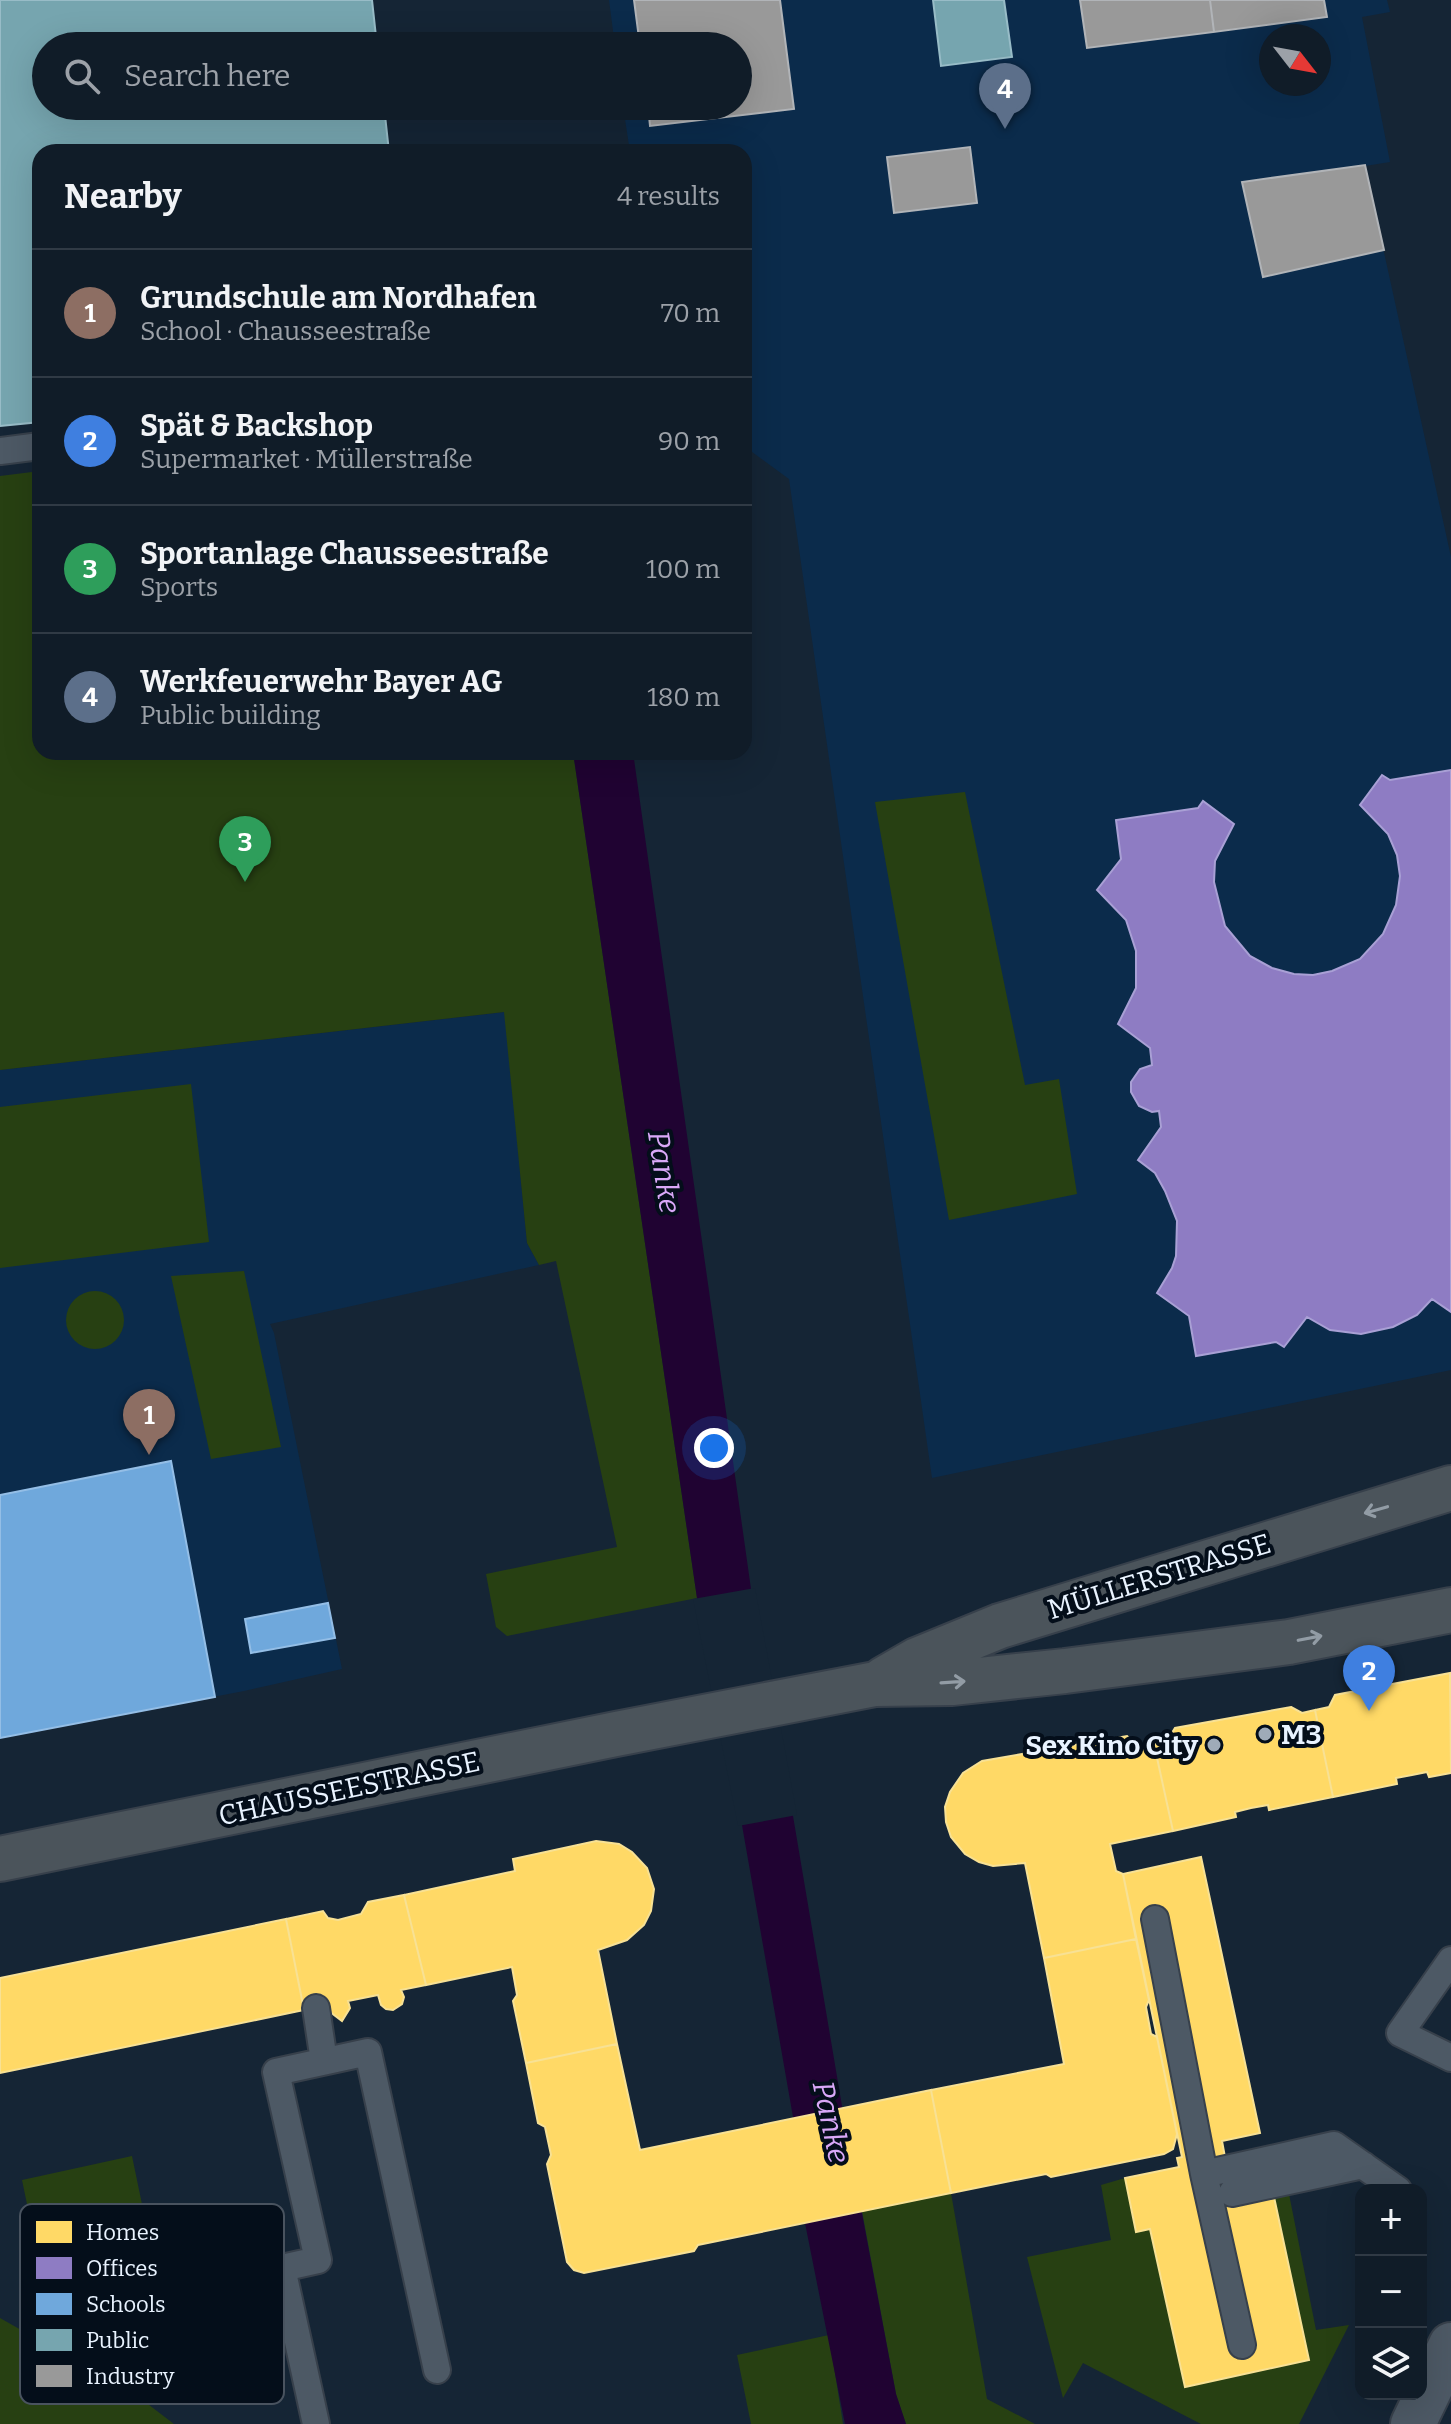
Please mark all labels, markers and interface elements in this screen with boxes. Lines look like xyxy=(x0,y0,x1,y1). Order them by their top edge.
north arrow xyxy=(1259,24,1331,96)
search box xyxy=(32,32,752,120)
icon: search xyxy=(60,54,104,98)
text: Search here xyxy=(124,58,291,94)
pin: 4 xyxy=(979,63,1031,129)
text: Nearby xyxy=(64,176,182,217)
text: 4 results xyxy=(617,181,720,212)
text: Grundschule am Nordhafen xyxy=(140,280,537,316)
text: 1 xyxy=(84,298,96,329)
text: 70 m xyxy=(661,298,720,329)
text: School · Chausseestraße xyxy=(140,316,431,347)
text: Spät & Backshop xyxy=(140,408,373,444)
text: 2 xyxy=(83,426,97,457)
text: 90 m xyxy=(658,426,720,457)
text: Supermarket · Müllerstraße xyxy=(140,444,473,475)
text: Sportanlage Chausseestraße xyxy=(140,536,549,572)
text: 3 xyxy=(83,554,97,585)
text: 100 m xyxy=(646,554,720,585)
text: Sports xyxy=(140,572,218,603)
text: Werkfeuerwehr Bayer AG xyxy=(140,664,502,700)
text: 4 xyxy=(82,682,98,713)
text: 180 m xyxy=(647,682,720,713)
text: Public building xyxy=(140,700,321,731)
pin: 3 xyxy=(219,816,271,882)
water label: Panke xyxy=(640,1128,688,1216)
pin: 1 xyxy=(123,1389,175,1455)
your location xyxy=(694,1428,734,1468)
one-way arrow xyxy=(1364,1503,1390,1518)
street label: MÜLLERSTRASSE xyxy=(1044,1527,1275,1626)
one-way arrow xyxy=(1296,1629,1322,1644)
pin: 2 xyxy=(1343,1645,1395,1711)
one-way arrow xyxy=(939,1674,966,1689)
place label: M3 xyxy=(1281,1718,1322,1751)
marker: M3 xyxy=(1256,1725,1274,1743)
place label: Sex Kino City xyxy=(1025,1729,1198,1762)
marker: Sex Kino City xyxy=(1205,1736,1223,1754)
street label: CHAUSSEESTRASSE xyxy=(216,1745,483,1832)
water label: Panke xyxy=(805,2078,857,2166)
map controls xyxy=(1355,2184,1427,2400)
button: + xyxy=(1355,2184,1427,2256)
legend xyxy=(20,2204,284,2404)
text: Homes xyxy=(86,2219,159,2246)
text: Offices xyxy=(86,2255,158,2282)
button: − xyxy=(1355,2256,1427,2328)
text: Schools xyxy=(86,2291,166,2318)
text: Public xyxy=(86,2327,149,2354)
button: layers xyxy=(1355,2328,1427,2400)
text: Industry xyxy=(86,2363,175,2390)

